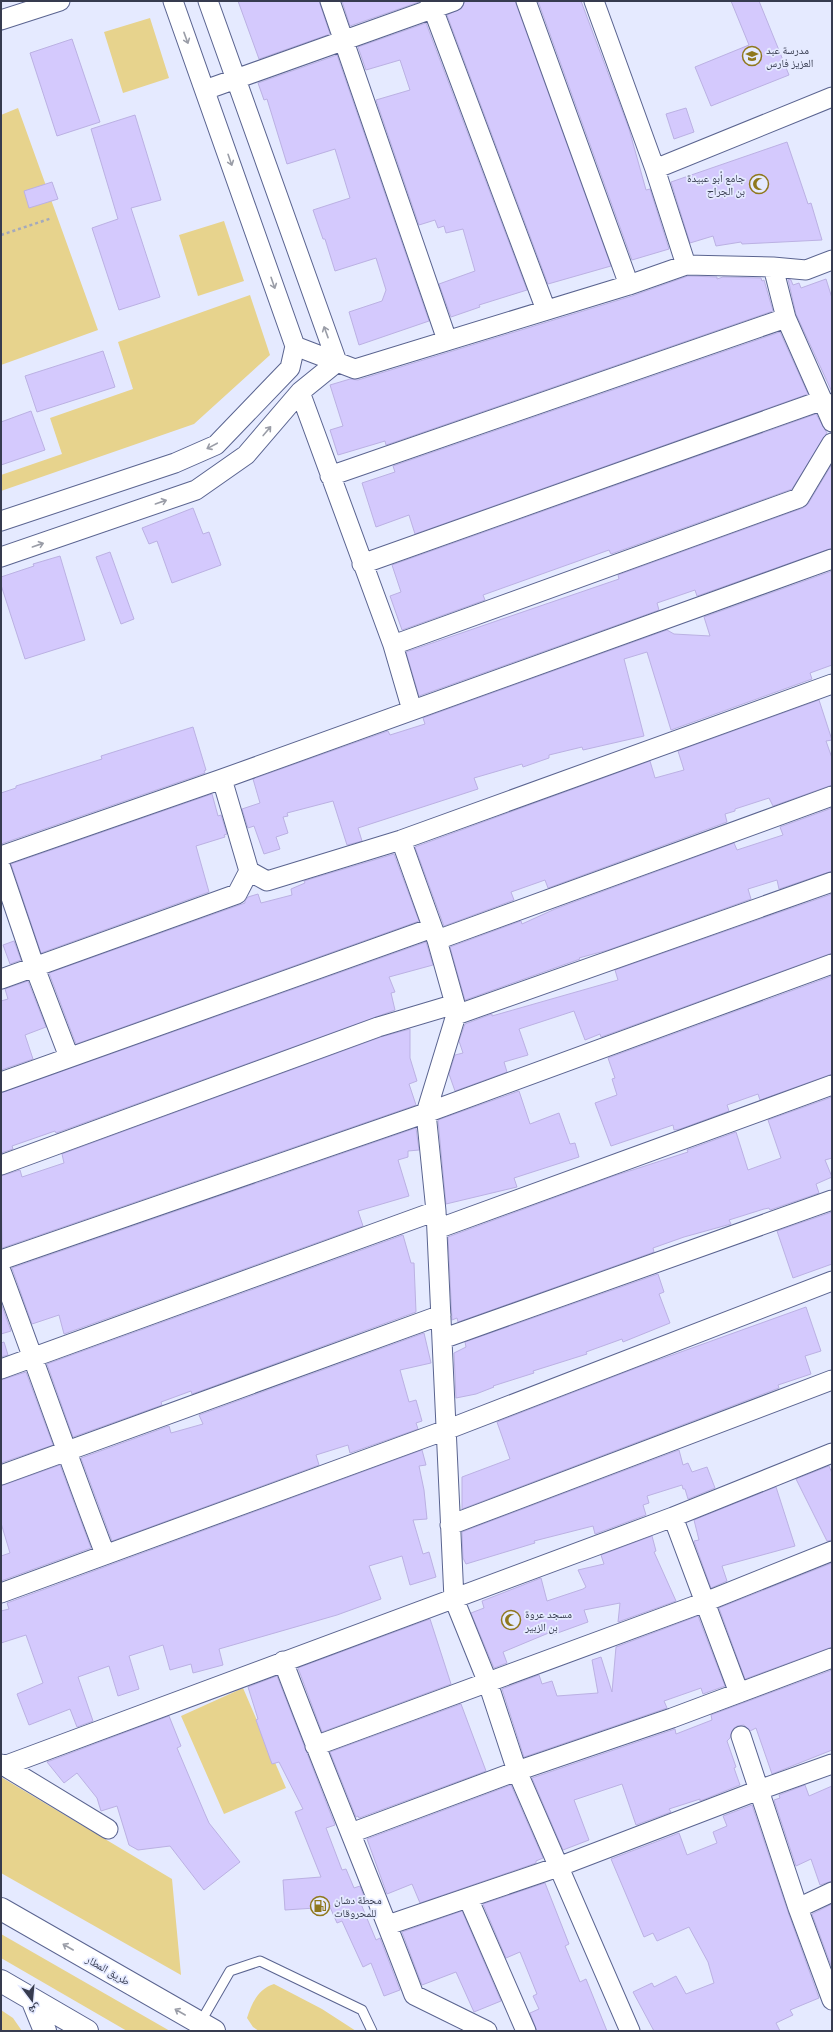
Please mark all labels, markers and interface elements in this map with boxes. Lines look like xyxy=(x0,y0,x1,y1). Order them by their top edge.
one-way arrow xyxy=(183,31,191,43)
place label: مدرسة عبد العزيز فارس xyxy=(766,42,813,71)
school or university icon: مدرسة عبد العزيز فارس xyxy=(741,45,763,67)
one-way arrow xyxy=(226,154,234,166)
place label: جامع أبو عبيدة بن الجراح xyxy=(687,170,745,199)
mosque icon: جامع أبو عبيدة بن الجراح xyxy=(748,173,770,195)
one-way arrow xyxy=(269,277,277,289)
one-way arrow xyxy=(322,326,329,339)
one-way arrow xyxy=(262,426,271,436)
one-way arrow xyxy=(206,443,218,450)
one-way arrow xyxy=(155,498,167,506)
one-way arrow xyxy=(32,540,44,548)
place label: مسجد عروة بن الزبير xyxy=(524,1606,572,1635)
mosque icon: مسجد عروة بن الزبير xyxy=(500,1609,522,1631)
place label: محطة دشان للمحروقات xyxy=(334,1892,382,1921)
fuel station icon: محطة دشان للمحروقات xyxy=(309,1895,331,1917)
one-way arrow xyxy=(62,1943,74,1951)
street label: طريق المطار xyxy=(82,1950,133,1989)
north arrow xyxy=(12,1980,52,2020)
text: ش xyxy=(27,2000,43,2019)
one-way arrow xyxy=(174,2007,186,2015)

